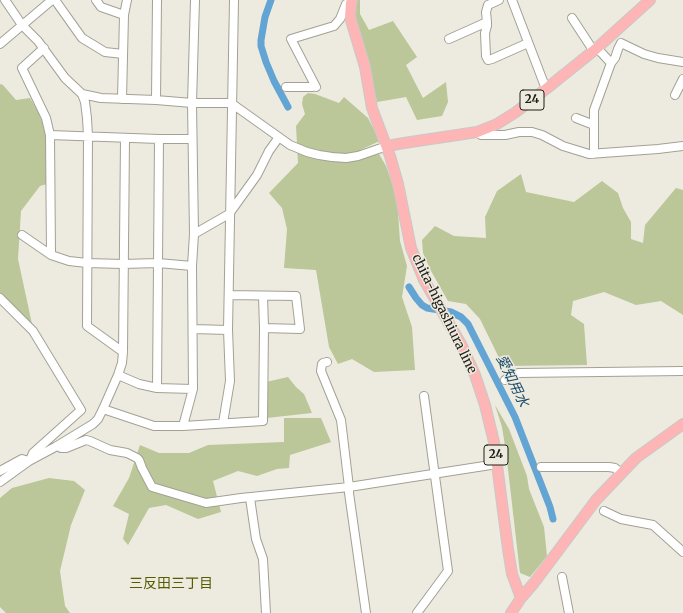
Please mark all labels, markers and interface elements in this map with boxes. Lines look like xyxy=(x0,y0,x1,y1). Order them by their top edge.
road number: 24 xyxy=(520,90,544,110)
street label: chita-higashiura line xyxy=(408,252,480,376)
water label: 愛知用水 xyxy=(492,352,532,410)
road number: 24 xyxy=(484,445,508,465)
district label: 三反田三丁目 xyxy=(129,576,213,592)

